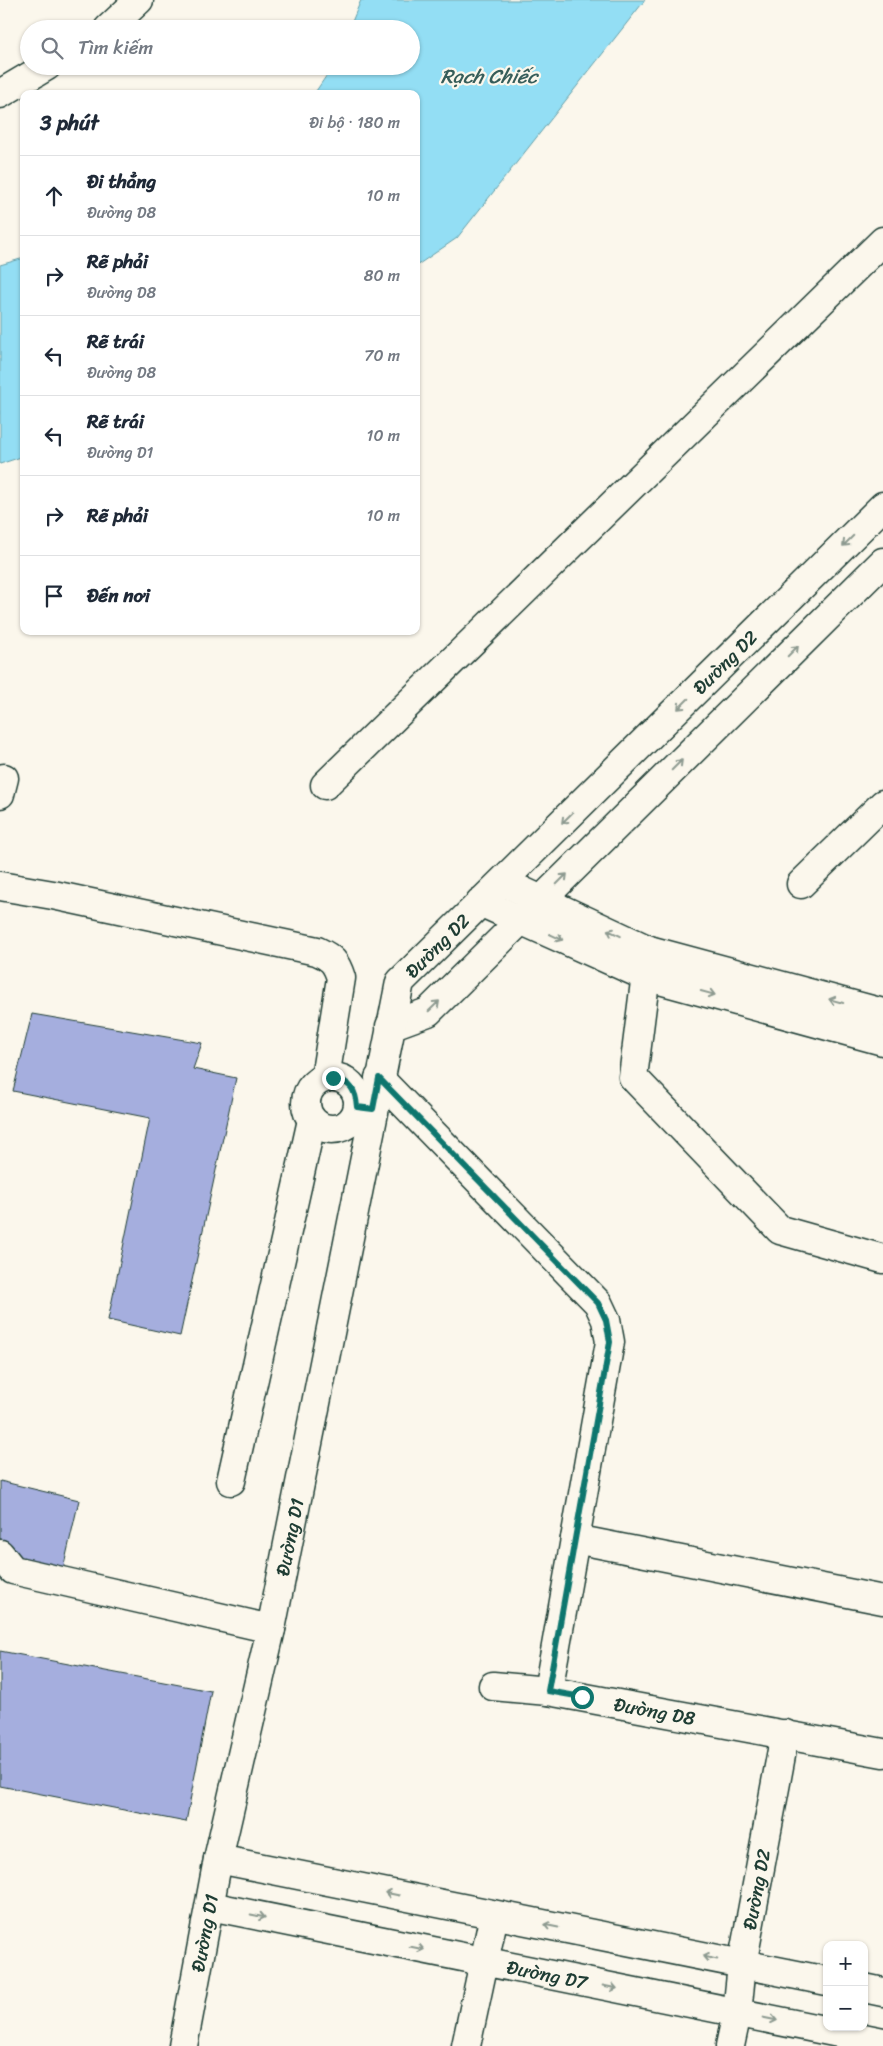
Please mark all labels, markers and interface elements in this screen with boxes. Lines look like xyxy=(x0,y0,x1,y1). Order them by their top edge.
search box xyxy=(20,20,420,75)
text: Tìm kiếm xyxy=(78,31,153,64)
icon: search xyxy=(38,34,66,62)
water label: Rạch Chiếc xyxy=(441,59,539,94)
text: 3 phút xyxy=(40,104,99,142)
text: Đi bộ · 180 m xyxy=(309,108,400,137)
text: Đi thẳng xyxy=(87,165,156,198)
text: 10 m xyxy=(367,181,400,210)
icon: ahead xyxy=(40,182,68,210)
text: Đường D8 xyxy=(87,198,156,227)
text: Rẽ phải xyxy=(87,245,148,278)
text: 80 m xyxy=(364,261,400,290)
icon: right xyxy=(40,262,68,290)
text: Đường D8 xyxy=(87,278,156,307)
text: Rẽ trái xyxy=(87,325,144,358)
text: 70 m xyxy=(364,341,400,370)
icon: left xyxy=(40,342,68,370)
text: Đường D8 xyxy=(87,358,156,387)
text: Rẽ trái xyxy=(87,405,144,438)
text: 10 m xyxy=(367,421,400,450)
icon: left xyxy=(40,422,68,450)
text: Đường D1 xyxy=(87,438,153,467)
text: Rẽ phải xyxy=(87,499,148,532)
text: 10 m xyxy=(367,501,400,530)
icon: right xyxy=(40,502,68,530)
one-way arrow xyxy=(842,535,855,547)
text: Đến nơi xyxy=(87,579,150,612)
icon: arrive xyxy=(40,582,68,610)
street label: Đường D2 xyxy=(684,622,766,703)
one-way arrow xyxy=(787,645,799,657)
one-way arrow xyxy=(677,698,689,710)
one-way arrow xyxy=(671,759,684,771)
one-way arrow xyxy=(561,812,573,824)
one-way arrow xyxy=(556,873,568,885)
street label: Đường D2 xyxy=(397,905,478,986)
one-way arrow xyxy=(607,928,622,938)
one-way arrow xyxy=(548,932,563,942)
one-way arrow xyxy=(700,989,716,999)
one-way arrow xyxy=(828,995,844,1005)
one-way arrow xyxy=(427,1000,440,1012)
route end xyxy=(322,1067,345,1090)
street label: Đường D1 xyxy=(266,1495,314,1579)
route start xyxy=(571,1686,594,1709)
street label: Đường D8 xyxy=(611,1688,698,1735)
street label: Đường D2 xyxy=(733,1846,780,1933)
one-way arrow xyxy=(384,1889,400,1899)
street label: Đường D1 xyxy=(181,1891,228,1975)
one-way arrow xyxy=(249,1911,265,1921)
one-way arrow xyxy=(543,1921,559,1931)
map controls xyxy=(823,1941,868,2031)
button: + xyxy=(823,1941,868,1986)
one-way arrow xyxy=(408,1944,424,1953)
street label: Đường D7 xyxy=(504,1950,591,1999)
one-way arrow xyxy=(703,1953,719,1963)
one-way arrow xyxy=(602,1983,618,1993)
button: − xyxy=(823,1986,868,2031)
one-way arrow xyxy=(761,2015,777,2025)

